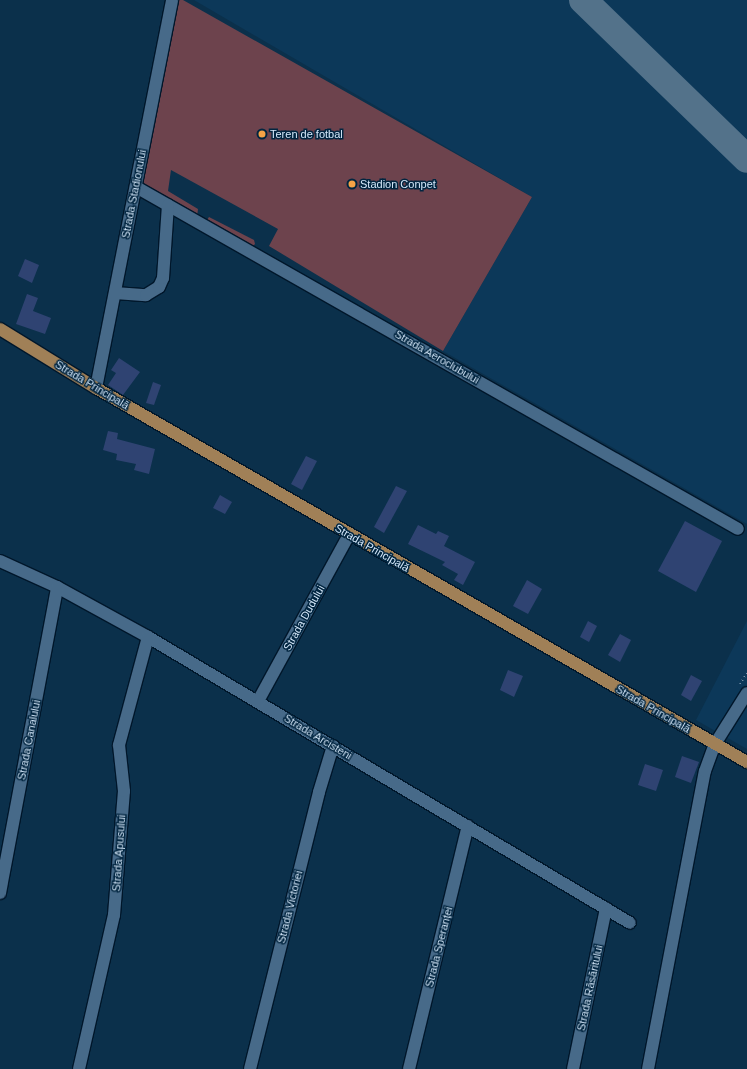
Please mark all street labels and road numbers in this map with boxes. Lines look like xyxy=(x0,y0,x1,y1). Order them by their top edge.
street label: Strada Stadionului xyxy=(119,149,149,239)
street label: Strada Aeroclubului xyxy=(392,327,482,387)
street label: Strada Principală xyxy=(53,358,131,412)
street label: Strada Principală xyxy=(332,521,412,575)
street label: Strada Dudului xyxy=(281,583,327,653)
street label: Strada Principală xyxy=(613,682,693,736)
street label: Strada Canalului xyxy=(15,699,43,781)
street label: Strada Arcisteni xyxy=(281,711,355,763)
street label: Strada Apusului xyxy=(110,814,128,892)
street label: Strada Victoriei xyxy=(275,869,305,945)
street label: Strada Speranței xyxy=(423,905,455,989)
street label: Strada Răsăritului xyxy=(574,944,606,1032)

